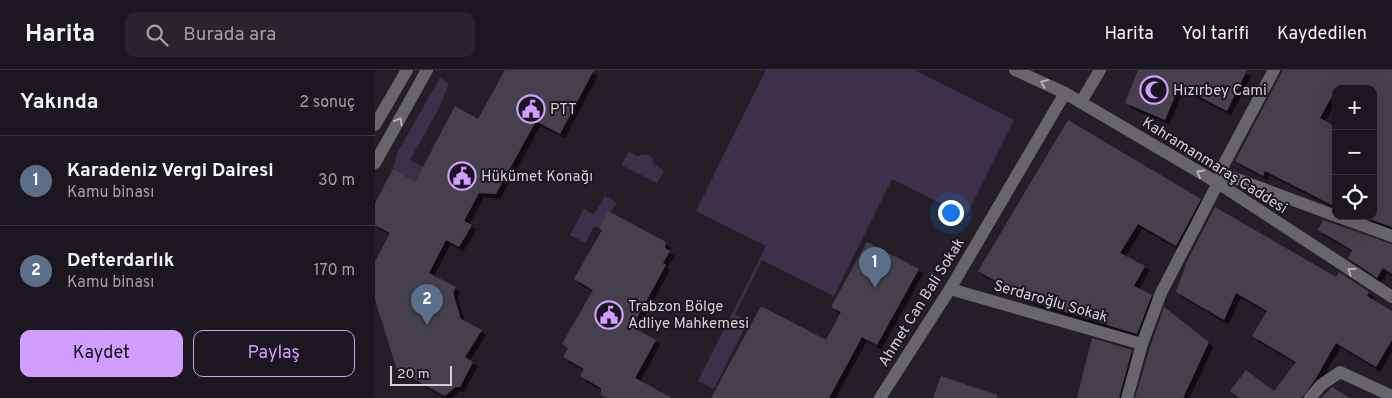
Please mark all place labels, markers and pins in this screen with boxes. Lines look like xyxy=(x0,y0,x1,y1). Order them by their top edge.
mosque icon: Hızırbey Cami xyxy=(1139,75,1169,105)
place label: Hızırbey Cami xyxy=(1173,82,1267,101)
public building icon: PTT xyxy=(516,94,546,124)
place label: PTT xyxy=(550,101,577,120)
public building icon: Hükümet Konağı xyxy=(447,161,477,191)
place label: Hükümet Konağı xyxy=(481,168,593,187)
pin: 1 xyxy=(859,247,891,288)
pin: 2 xyxy=(411,284,443,325)
place label: Trabzon Bölge Adliye Mahkemesi xyxy=(628,298,749,334)
public building icon: Trabzon Bölge Adliye Mahkemesi xyxy=(594,300,624,330)

